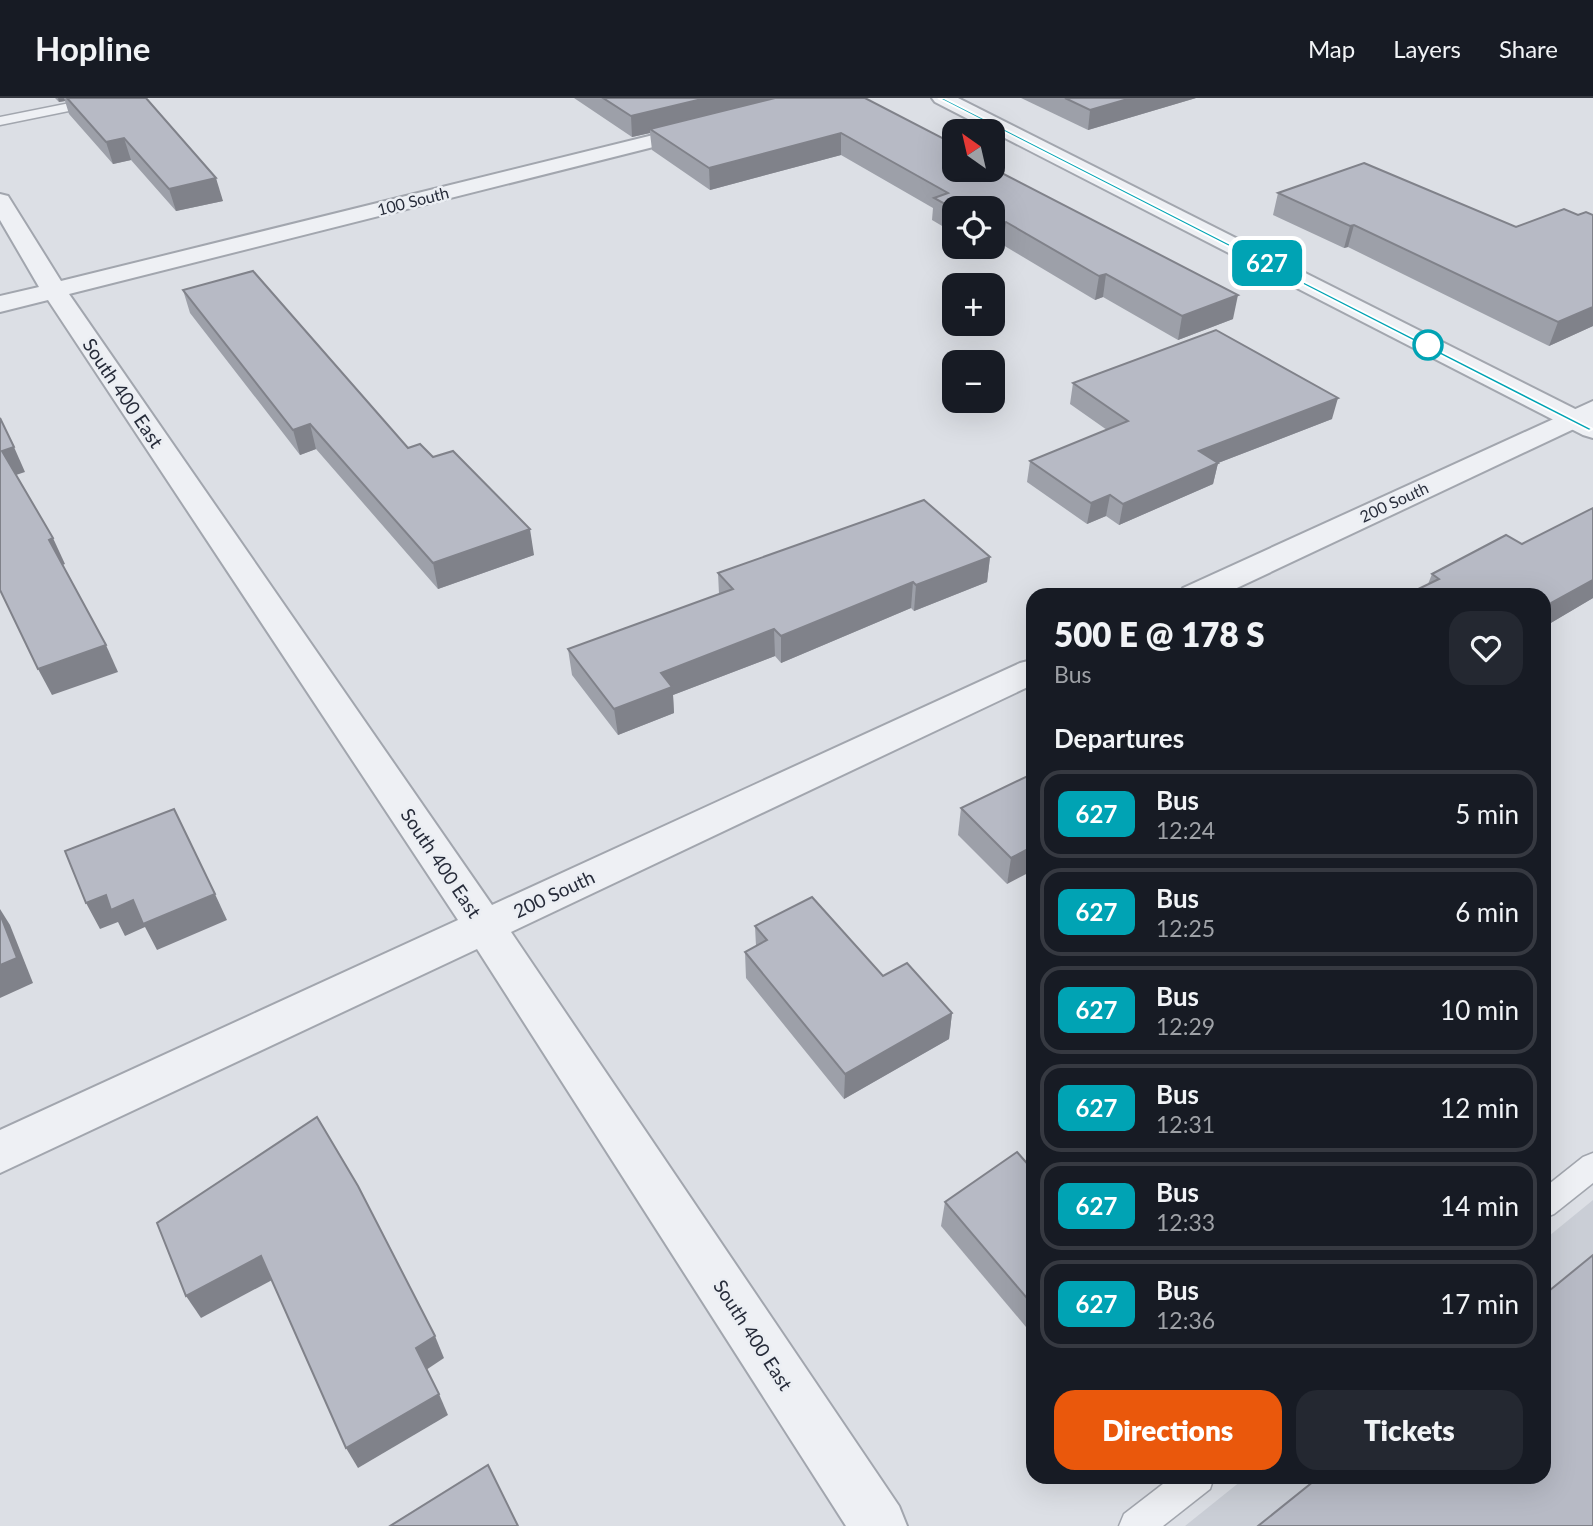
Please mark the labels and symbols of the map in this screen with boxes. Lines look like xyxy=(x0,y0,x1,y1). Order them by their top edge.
north arrow xyxy=(942,119,1004,182)
street label: 100 South xyxy=(375,182,451,219)
line badge: 627 xyxy=(1227,240,1307,286)
unlabelled marker xyxy=(1413,330,1443,360)
street label: South 400 East xyxy=(78,334,169,452)
street label: 200 South xyxy=(1357,477,1431,526)
street label: South 400 East xyxy=(396,804,487,922)
street label: 200 South xyxy=(510,865,598,922)
street label: South 400 East xyxy=(709,1275,798,1394)

